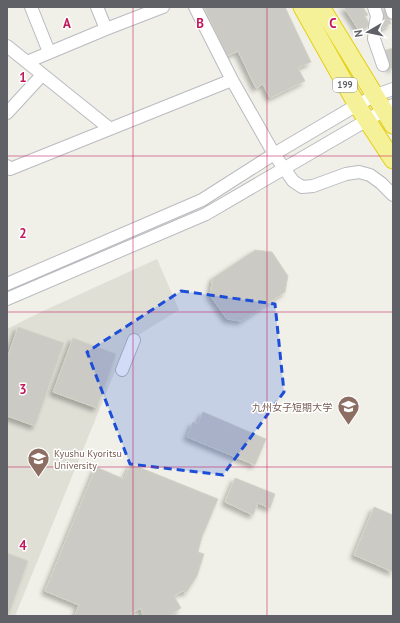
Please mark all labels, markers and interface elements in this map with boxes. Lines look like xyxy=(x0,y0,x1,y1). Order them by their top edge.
north arrow xyxy=(348,12,388,52)
text: A xyxy=(63,15,71,32)
text: B xyxy=(196,15,204,32)
text: C xyxy=(329,15,337,32)
text: N xyxy=(351,29,366,38)
text: 1 xyxy=(19,69,27,86)
road number: 199 xyxy=(333,78,357,92)
text: 2 xyxy=(19,225,27,242)
text: 3 xyxy=(19,381,27,398)
school or university icon: 九州女子短期大学 xyxy=(335,394,361,427)
place label: 九州女子短期大学 xyxy=(252,401,332,414)
school or university icon: Kyushu Kyoritsu University xyxy=(26,446,52,479)
place label: Kyushu Kyoritsu University xyxy=(54,447,122,472)
text: 4 xyxy=(19,537,27,554)

